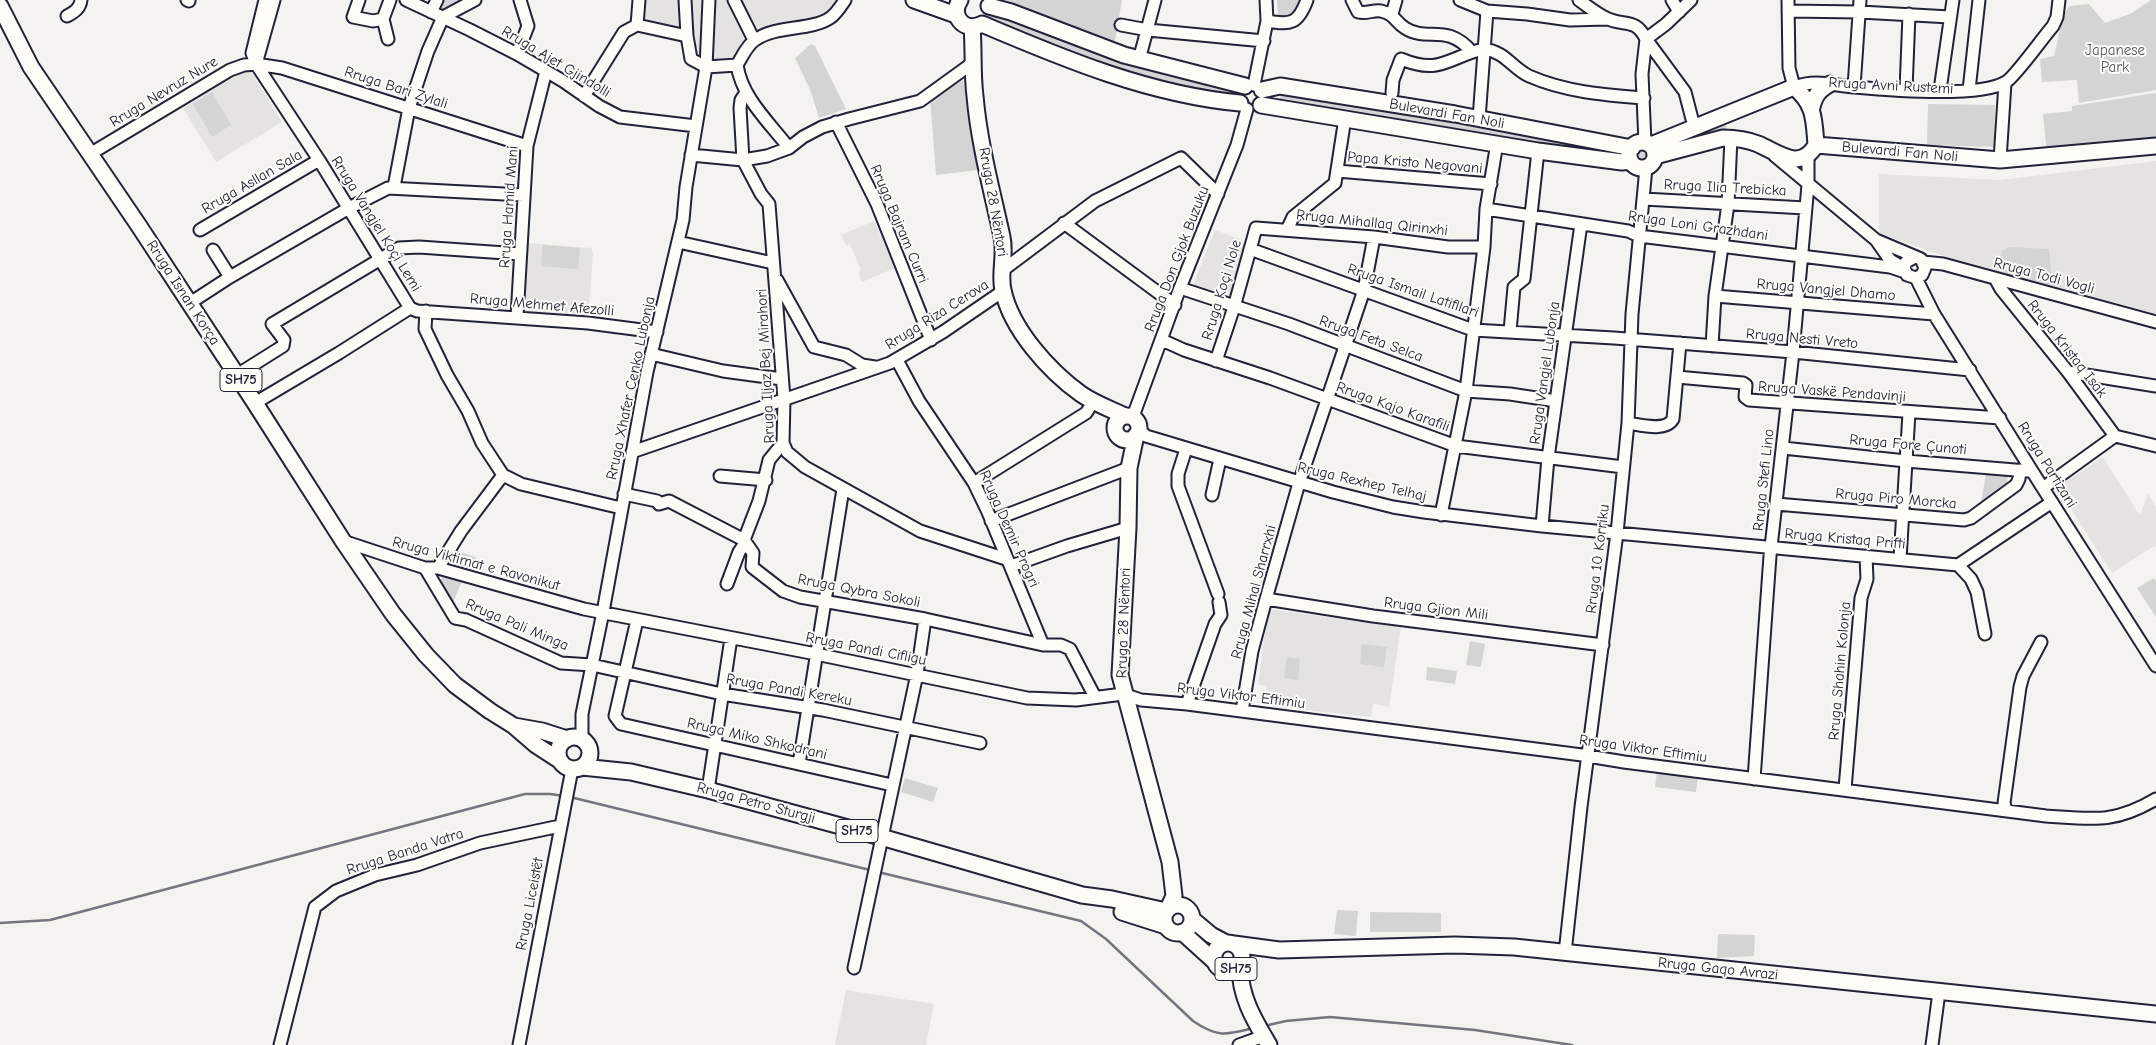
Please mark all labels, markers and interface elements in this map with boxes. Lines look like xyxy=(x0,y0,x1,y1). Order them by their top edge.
street label: Rruga Ajet Gjindolli xyxy=(498,22,614,102)
park label: Japanese Park xyxy=(2085,42,2145,77)
street label: Rruga Nevruz Nure xyxy=(107,53,221,131)
street label: Rruga Bari Zylali xyxy=(342,63,450,113)
street label: Rruga Avni Rustemi xyxy=(1828,74,1954,98)
street label: Bulevardi Fan Noli xyxy=(1388,95,1506,133)
street label: Bulevardi Fan Noli xyxy=(1841,138,1959,166)
street label: Rruga Hamid Mani xyxy=(496,145,522,269)
street label: Rruga Asllan Sala xyxy=(199,146,305,218)
street label: Rruga 28 Nëntori xyxy=(975,146,1011,258)
street label: Papa Kristo Negovani xyxy=(1347,148,1483,178)
street label: Rruga Vangjel Koçi Lemi xyxy=(327,153,425,295)
street label: Rruga Bajram Curri xyxy=(866,162,932,286)
street label: Rruga Ilia Trebicka xyxy=(1663,176,1787,200)
street label: Rruga Don Gjok Buzuku xyxy=(1141,184,1213,334)
street label: Rruga Mihallaq Qirinxhi xyxy=(1295,206,1449,240)
street label: Rruga Loni Grazhdani xyxy=(1627,207,1769,245)
street label: Rruga Isnan Korça xyxy=(142,237,224,349)
street label: Rruga Koçi Nole xyxy=(1198,238,1246,342)
street label: Rruga Todi Vogli xyxy=(1992,254,2096,298)
street label: Rruga Ismail Latifllari xyxy=(1345,260,1481,322)
street label: Rruga Vangjel Dhamo xyxy=(1756,275,1896,305)
street label: Rruga Riza Cerova xyxy=(882,276,992,354)
street label: Rruga Iljaz Bej Mirahori xyxy=(753,288,779,444)
street label: Rruga Mehmet Afezolli xyxy=(469,290,615,320)
street label: Rruga Xhafer Cenko Lubonja xyxy=(603,295,659,481)
street label: Rruga Kristaq Isak xyxy=(2023,297,2111,401)
street label: Rruga Vangjel Lubonja xyxy=(1526,300,1564,446)
street label: Rruga Feta Selca xyxy=(1317,312,1425,366)
street label: Rruga Nesti Vreto xyxy=(1745,325,1859,353)
road number: SH75 xyxy=(220,368,262,392)
street label: Rruga Kajo Karafili xyxy=(1334,378,1452,436)
street label: Rruga Vaskë Pendavinji xyxy=(1758,378,1906,406)
street label: Rruga Partizani xyxy=(2013,419,2081,511)
street label: Rruga Stefi Lino xyxy=(1750,428,1778,532)
street label: Rruga Fore Çunoti xyxy=(1849,431,1967,459)
street label: Rruga Rexhep Telhaj xyxy=(1296,458,1428,506)
street label: Rruga Demir Progri xyxy=(975,468,1043,590)
street label: Rruga Piro Morcka xyxy=(1835,485,1957,513)
street label: Rruga 10 Korriku xyxy=(1582,503,1614,615)
street label: Rruga Mihal Sharrxhi xyxy=(1227,523,1281,661)
street label: Rruga Kristaq Prifti xyxy=(1784,525,1906,553)
street label: Rruga Viktimat e Ravonikut xyxy=(390,533,562,595)
street label: Rruga 28 Nëntori xyxy=(1113,567,1135,679)
street label: Rruga Qybra Sokoli xyxy=(796,570,922,612)
street label: Rruga Gjion Mili xyxy=(1383,594,1489,624)
street label: Rruga Pali Minga xyxy=(463,595,571,655)
street label: Rruga Shahin Kolonja xyxy=(1825,601,1855,741)
street label: Rruga Pandi Cifligu xyxy=(804,628,928,670)
street label: Rruga Pandi Kereku xyxy=(725,670,853,710)
street label: Rruga Viktor Eftimiu xyxy=(1176,679,1306,713)
street label: Rruga Miko Shkodrani xyxy=(685,714,829,764)
street label: Rruga Viktor Eftimiu xyxy=(1578,731,1708,767)
street label: Rruga Petro Sturgji xyxy=(695,779,817,827)
road number: SH75 xyxy=(836,819,878,842)
street label: Rruga Banda Vatra xyxy=(344,825,466,879)
street label: Rruga Liceistët xyxy=(512,856,548,952)
street label: Rruga Gaqo Avrazi xyxy=(1657,954,1779,984)
road number: SH75 xyxy=(1215,958,1257,981)

